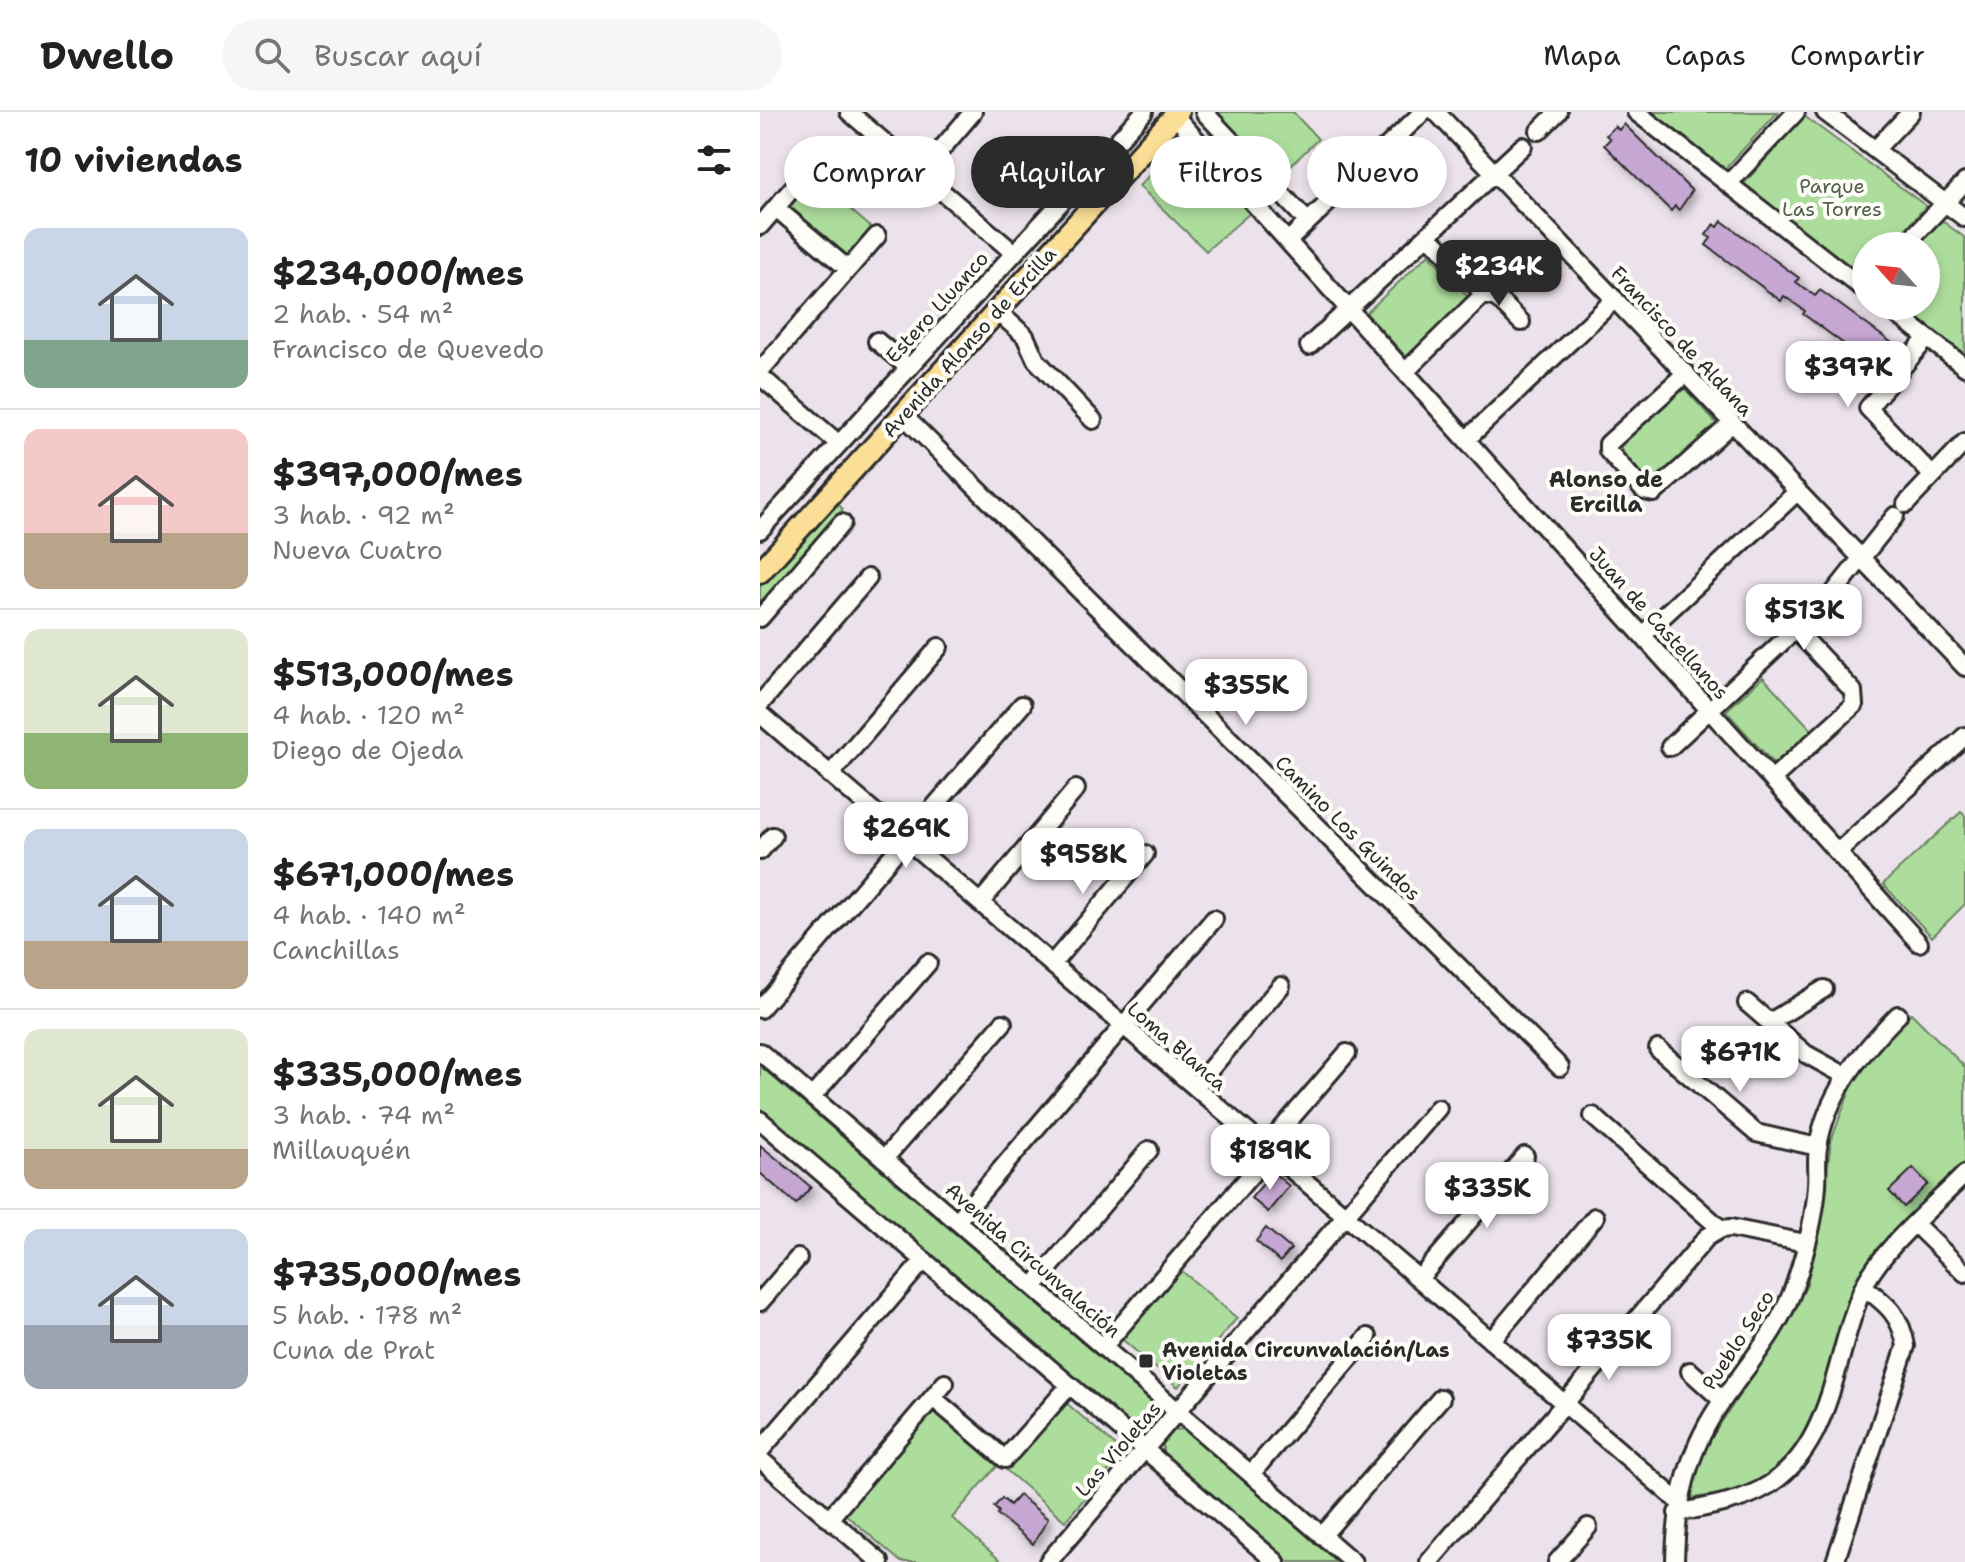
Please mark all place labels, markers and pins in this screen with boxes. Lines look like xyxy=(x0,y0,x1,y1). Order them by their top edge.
pin: $234K xyxy=(1443,240,1555,308)
pin: $397K xyxy=(1792,341,1904,409)
pin: $513K xyxy=(1748,584,1860,652)
pin: $355K xyxy=(1190,659,1302,727)
pin: $269K xyxy=(850,802,962,870)
pin: $958K xyxy=(1027,828,1139,896)
pin: $671K xyxy=(1684,1026,1796,1094)
pin: $189K xyxy=(1214,1124,1326,1192)
pin: $335K xyxy=(1431,1162,1543,1230)
pin: $735K xyxy=(1553,1314,1665,1382)
place label: Avenida Circunvalación/Las Violetas xyxy=(1162,1337,1450,1386)
marker: Avenida Circunvalación/Las Violetas xyxy=(1137,1352,1155,1370)

